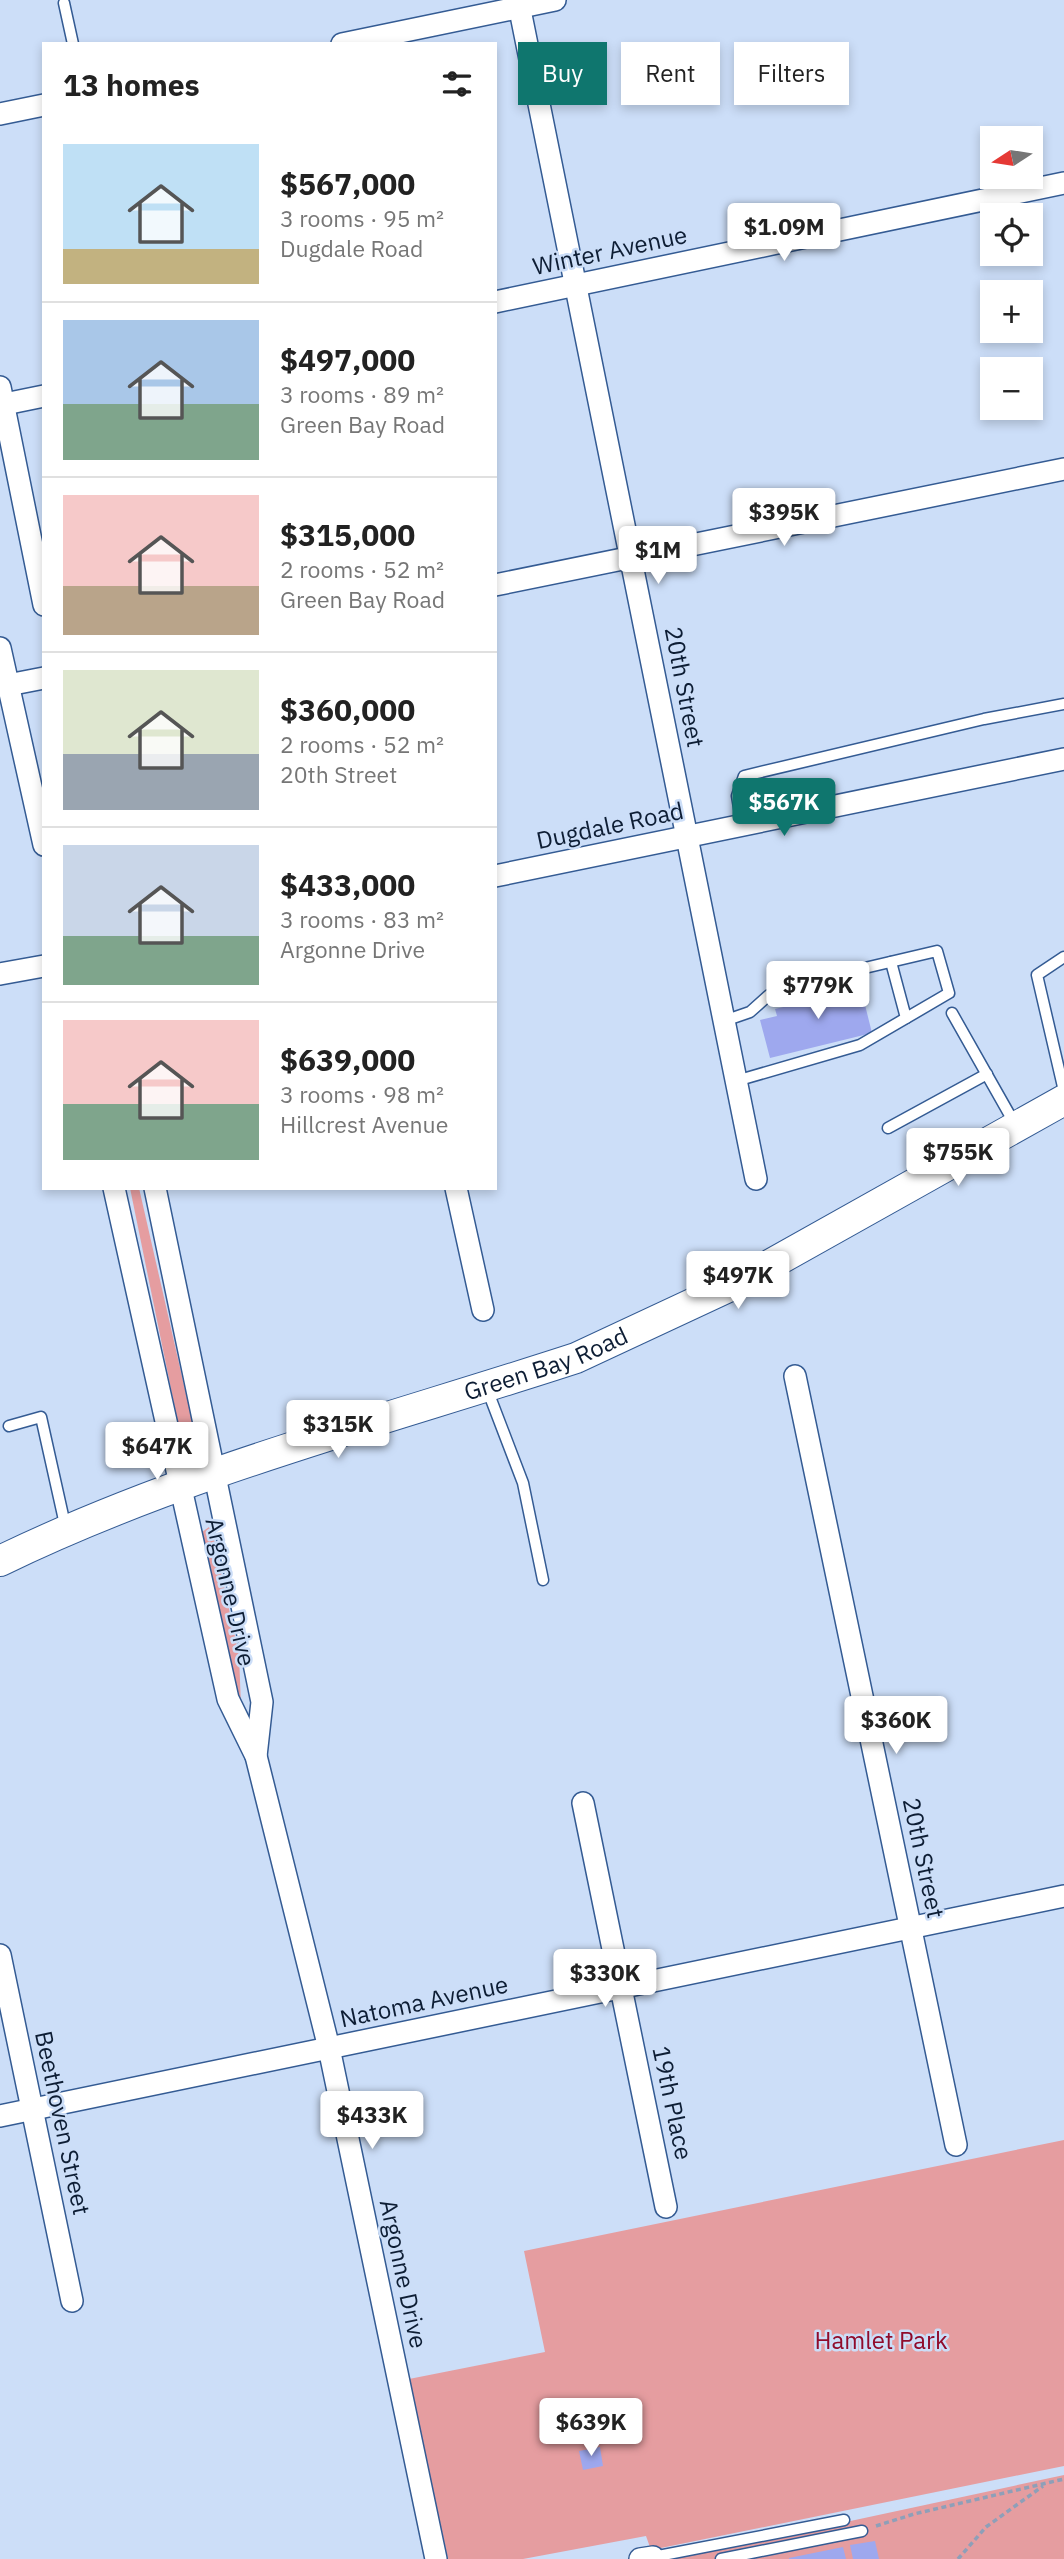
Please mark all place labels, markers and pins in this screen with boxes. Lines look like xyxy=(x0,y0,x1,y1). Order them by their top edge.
pin: $1.09M xyxy=(727,204,841,263)
pin: $395K xyxy=(735,489,833,548)
pin: $1M xyxy=(624,526,692,586)
pin: $567K xyxy=(735,778,833,838)
pin: $779K xyxy=(769,962,867,1021)
pin: $755K xyxy=(909,1128,1007,1188)
pin: $497K xyxy=(689,1252,787,1311)
pin: $315K xyxy=(289,1400,387,1460)
pin: $647K xyxy=(108,1422,206,1482)
pin: $360K xyxy=(847,1696,945,1756)
pin: $330K xyxy=(556,1950,654,2009)
pin: $433K xyxy=(323,2092,421,2151)
pin: $639K xyxy=(542,2398,640,2458)

